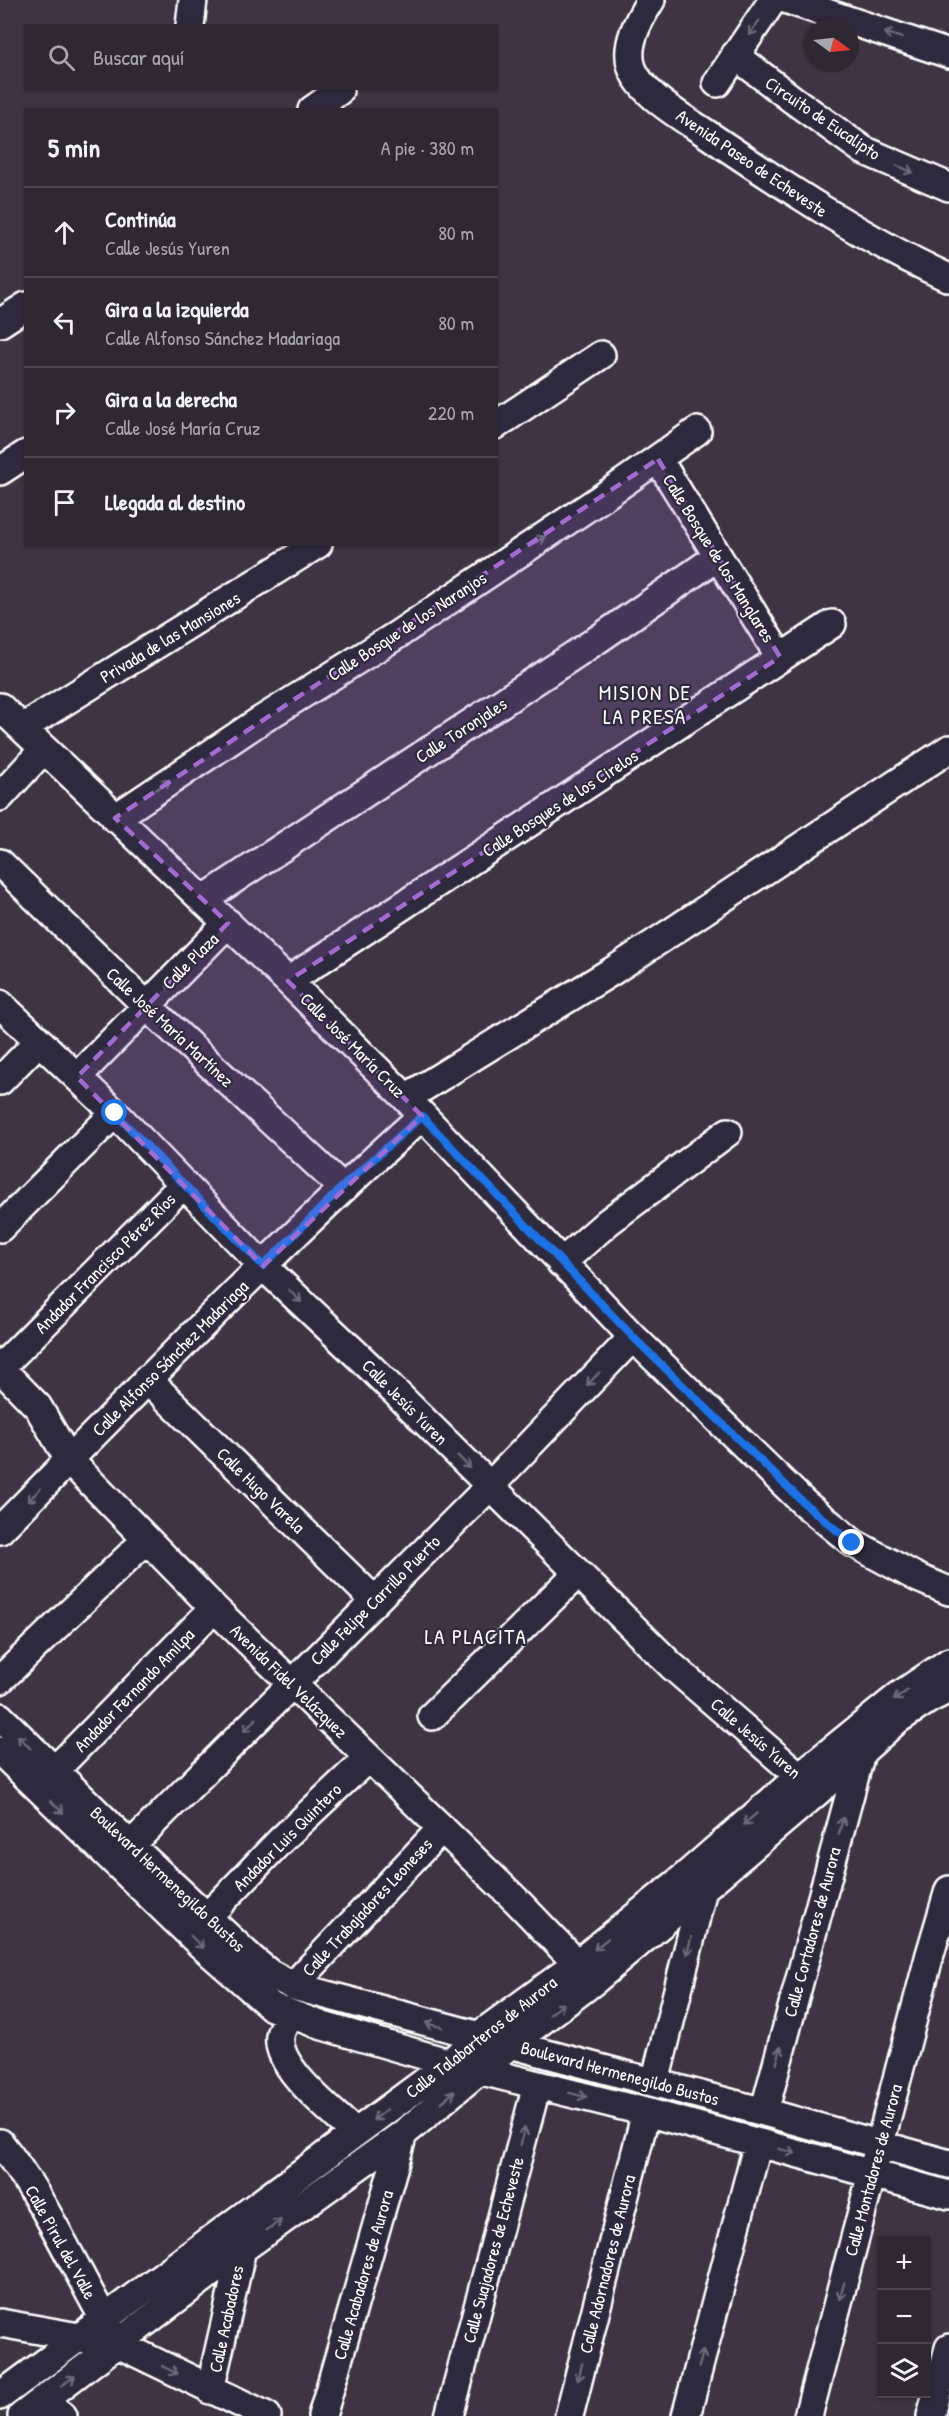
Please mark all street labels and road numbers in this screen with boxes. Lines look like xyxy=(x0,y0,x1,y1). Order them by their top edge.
street label: Circuito de Eucalipto xyxy=(760,70,886,166)
street label: Avenida Paseo de Echeveste xyxy=(671,103,833,223)
street label: Calle Bosque de los Manglares xyxy=(657,469,781,647)
street label: Calle Bosque de los Naranjos xyxy=(323,565,491,687)
street label: Privada de las Mansiones xyxy=(95,585,245,689)
street label: Calle Toronjales xyxy=(411,691,512,769)
street label: Calle Bosques de los Cirelos xyxy=(477,743,643,863)
street label: Calle Plaza xyxy=(156,927,224,995)
street label: Calle José María Martínez xyxy=(101,961,239,1093)
street label: Calle José María Cruz xyxy=(295,987,411,1103)
street label: Andador Francisco Pérez Ríos xyxy=(29,1187,181,1339)
street label: Calle Alfonso Sánchez Madariaga xyxy=(86,1274,254,1442)
street label: Calle Jesús Yuren xyxy=(356,1353,454,1451)
street label: Calle Hugo Varela xyxy=(211,1441,311,1539)
street label: Calle Felipe Carrillo Puerto xyxy=(304,1529,446,1671)
street label: Avenida Fidel Velázquez xyxy=(225,1618,354,1744)
street label: Andador Fernando Amilpa xyxy=(68,1622,200,1758)
street label: Calle Jesús Yuren xyxy=(705,1692,807,1784)
street label: Andador Luis Quintero xyxy=(227,1777,347,1897)
street label: Boulevard Hermenegildo Bustos xyxy=(85,1800,251,1958)
street label: Calle Trabajadores Leoneses xyxy=(296,1832,438,1982)
street label: Calle Cortadores de Aurora xyxy=(777,1844,847,2020)
street label: Calle Talabarteros de Aurora xyxy=(400,1970,562,2104)
street label: Boulevard Hermenegildo Bustos xyxy=(518,2035,722,2111)
street label: Calle Montadores de Aurora xyxy=(838,2081,908,2259)
street label: Calle Suajadores de Echeveste xyxy=(456,2154,530,2346)
street label: Calle Adornadores de Aurora xyxy=(573,2172,641,2356)
street label: Calle Pirul del Valle xyxy=(19,2180,103,2304)
street label: Calle Acabadores de Aurora xyxy=(327,2187,399,2363)
street label: Calle Acabadores xyxy=(202,2263,250,2375)

